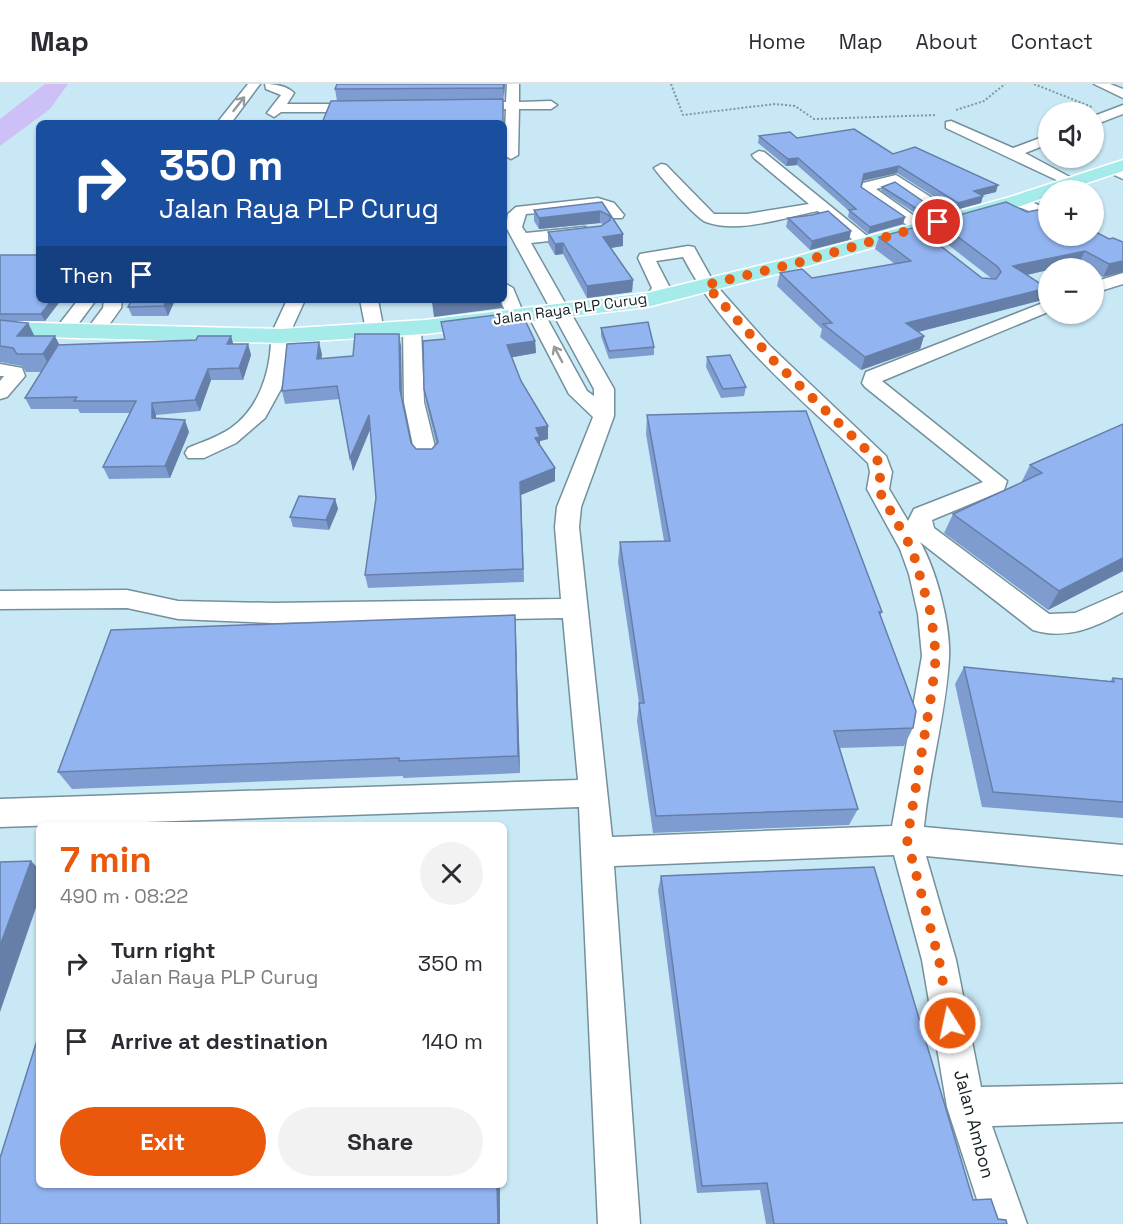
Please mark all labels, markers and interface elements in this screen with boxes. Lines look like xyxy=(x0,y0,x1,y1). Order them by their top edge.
text: Map xyxy=(30,23,89,59)
text: Home xyxy=(748,28,806,55)
text: Map xyxy=(839,28,883,55)
text: About xyxy=(916,28,978,55)
text: Contact xyxy=(1011,28,1093,55)
one-way arrow xyxy=(232,96,245,112)
map controls xyxy=(1038,102,1104,324)
button: sound xyxy=(1038,102,1104,168)
text: 350 m xyxy=(159,139,284,192)
icon: right xyxy=(60,144,138,222)
button: + xyxy=(1038,180,1104,246)
text: Jalan Raya PLP Curug xyxy=(159,191,439,226)
pin xyxy=(912,196,963,247)
icon: arrive xyxy=(921,205,954,238)
icon: arrive xyxy=(125,258,158,291)
button: − xyxy=(1038,258,1104,324)
text: Then xyxy=(60,261,113,289)
street label: Jalan Raya PLP Curug xyxy=(492,288,648,329)
one-way arrow xyxy=(552,346,564,363)
text: 7 min xyxy=(60,837,152,883)
button: close xyxy=(420,842,483,905)
text: 490 m · 08:22 xyxy=(60,883,188,909)
text: Turn right xyxy=(111,936,216,964)
icon: right xyxy=(60,947,93,980)
text: 350 m xyxy=(418,949,483,977)
text: Jalan Raya PLP Curug xyxy=(111,964,318,990)
position arrow xyxy=(918,991,982,1055)
icon: arrive xyxy=(60,1025,93,1058)
text: Arrive at destination xyxy=(111,1027,328,1055)
text: 140 m xyxy=(421,1027,483,1055)
street label: Jalan Ambon xyxy=(949,1067,1000,1181)
button: Exit xyxy=(60,1107,266,1176)
button: Share xyxy=(278,1107,483,1176)

